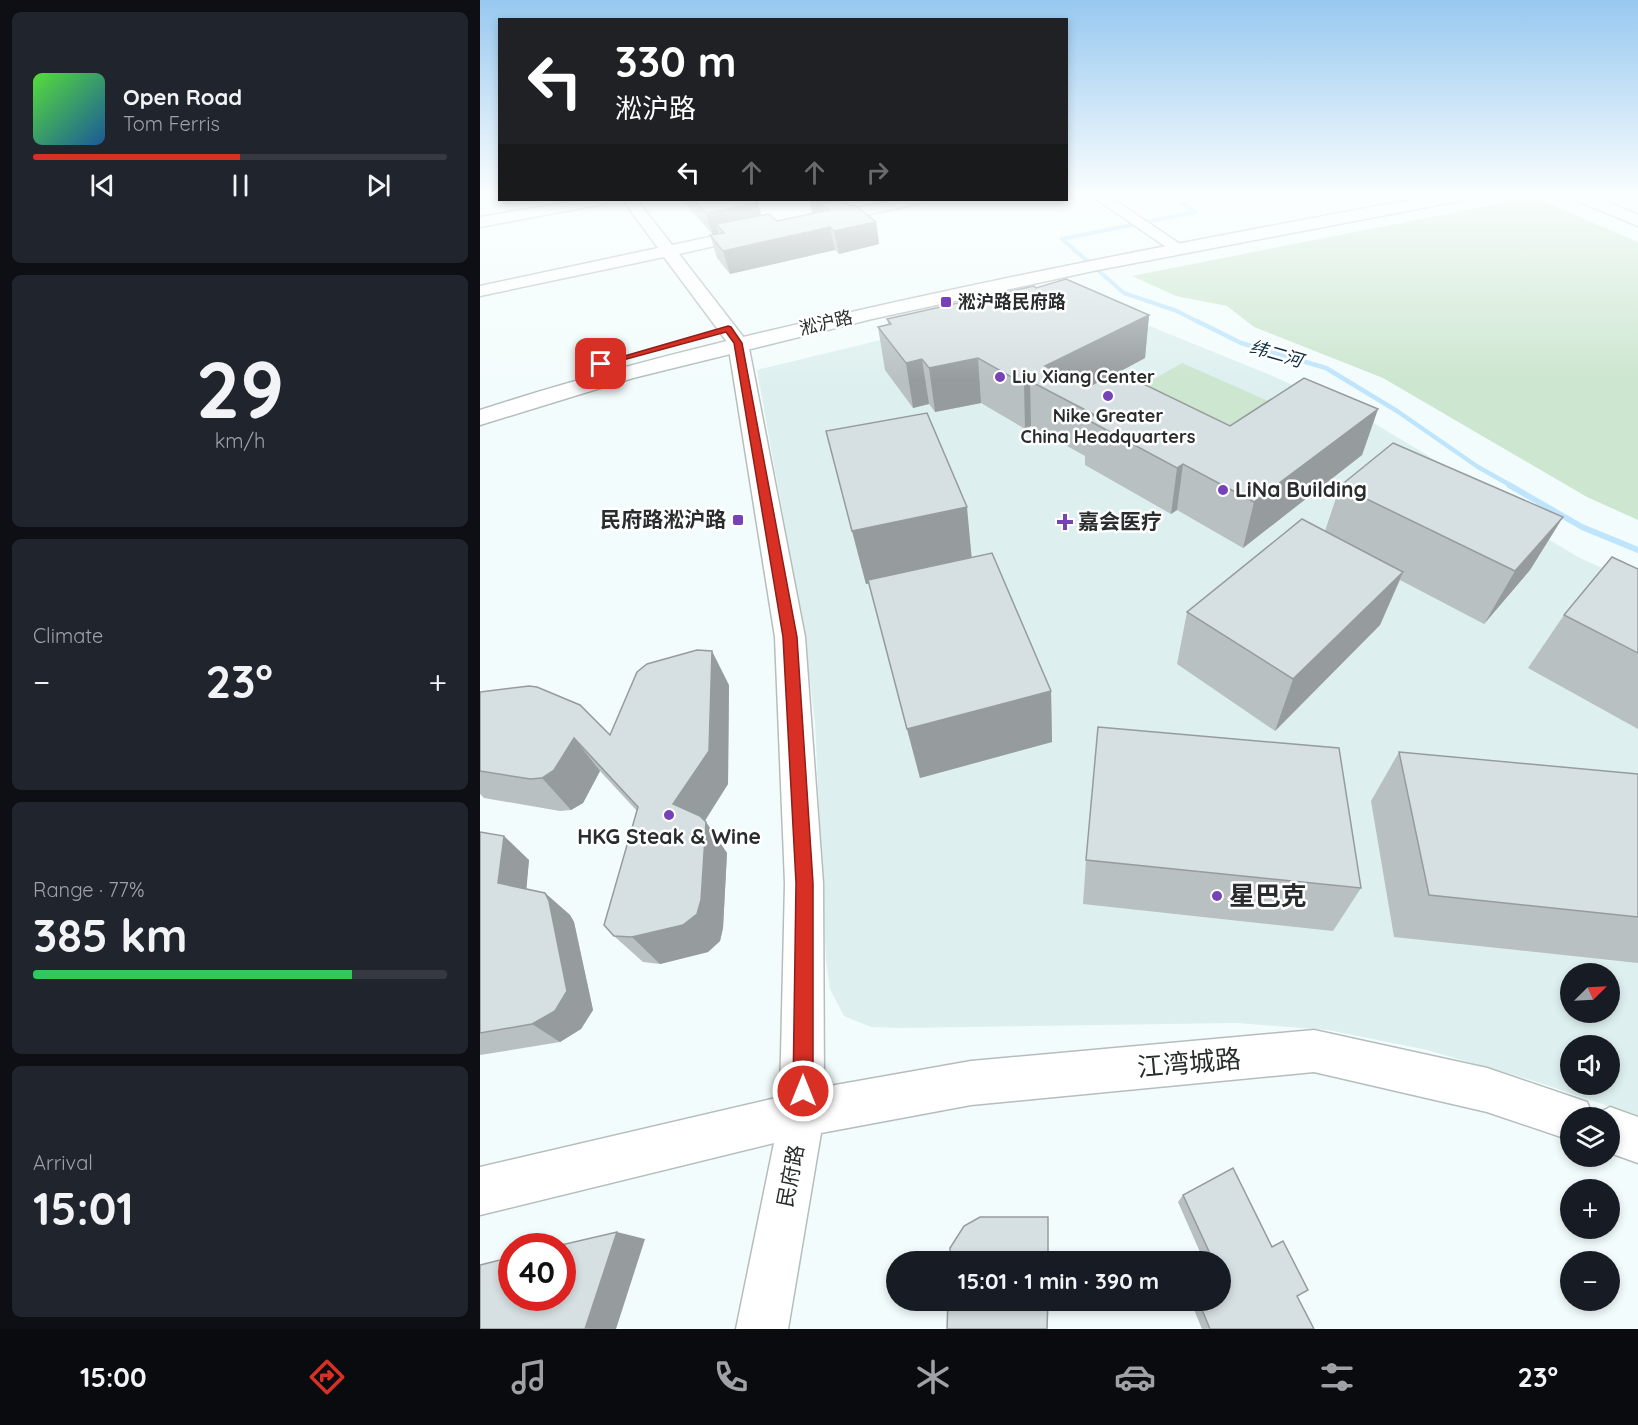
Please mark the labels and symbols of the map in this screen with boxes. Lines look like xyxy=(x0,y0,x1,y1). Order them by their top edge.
place label: 淞沪路民府路 xyxy=(958,290,1066,313)
marker: 淞沪路民府路 xyxy=(939,295,953,309)
street label: 淞沪路 xyxy=(797,305,855,340)
water label: 纬二河 xyxy=(1247,335,1308,373)
pin xyxy=(575,338,626,389)
place label: Liu Xiang Center xyxy=(1012,365,1155,388)
marker: Liu Xiang Center xyxy=(993,370,1007,384)
marker: Nike Greater China Headquarters xyxy=(1101,389,1115,403)
place label: Nike Greater China Headquarters xyxy=(1021,404,1196,448)
place label: LiNa Building xyxy=(1235,476,1367,502)
marker: LiNa Building xyxy=(1216,483,1230,497)
place label: 民府路淞沪路 xyxy=(600,506,726,532)
place label: 嘉会医疗 xyxy=(1078,508,1162,534)
marker: 民府路淞沪路 xyxy=(731,513,745,527)
marker: 嘉会医疗 xyxy=(1056,513,1074,531)
marker: HKG Steak & Wine xyxy=(662,808,676,822)
place label: HKG Steak & Wine xyxy=(577,823,761,849)
place label: 星巴克 xyxy=(1229,879,1307,912)
marker: 星巴克 xyxy=(1210,889,1224,903)
north arrow xyxy=(1560,963,1620,1023)
street label: 江湾城路 xyxy=(1136,1042,1242,1083)
position arrow xyxy=(771,1059,835,1123)
street label: 民府路 xyxy=(771,1142,809,1209)
speed limit sign: 40 xyxy=(498,1233,576,1311)

